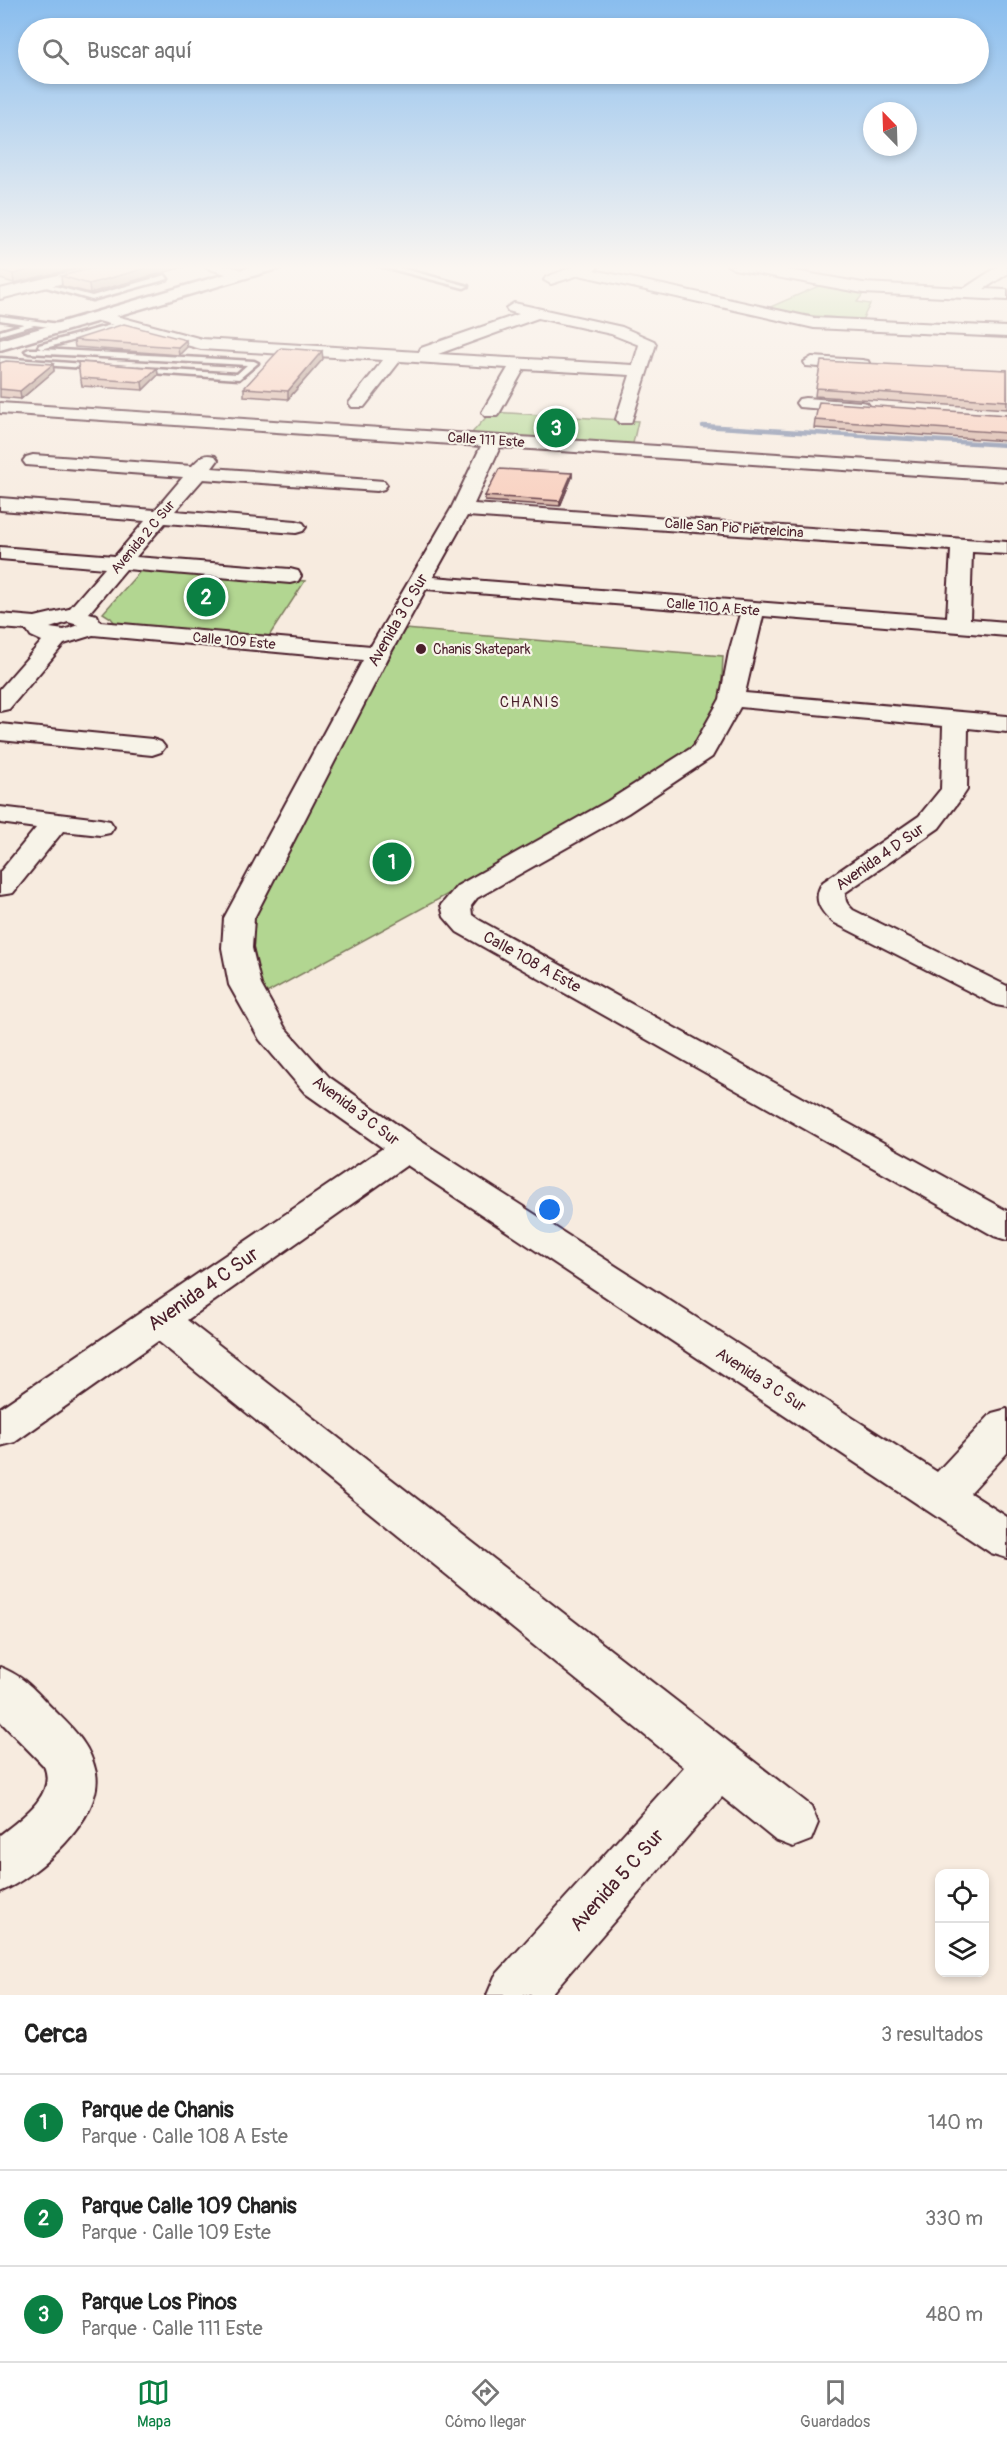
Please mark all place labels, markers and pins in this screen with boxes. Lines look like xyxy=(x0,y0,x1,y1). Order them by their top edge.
pin: 3 xyxy=(536,406,576,450)
pin: 2 xyxy=(186,574,226,620)
place label: Chanis Skatepark xyxy=(433,641,531,658)
marker: Chanis Skatepark xyxy=(414,642,428,656)
pin: 1 xyxy=(372,840,412,884)

